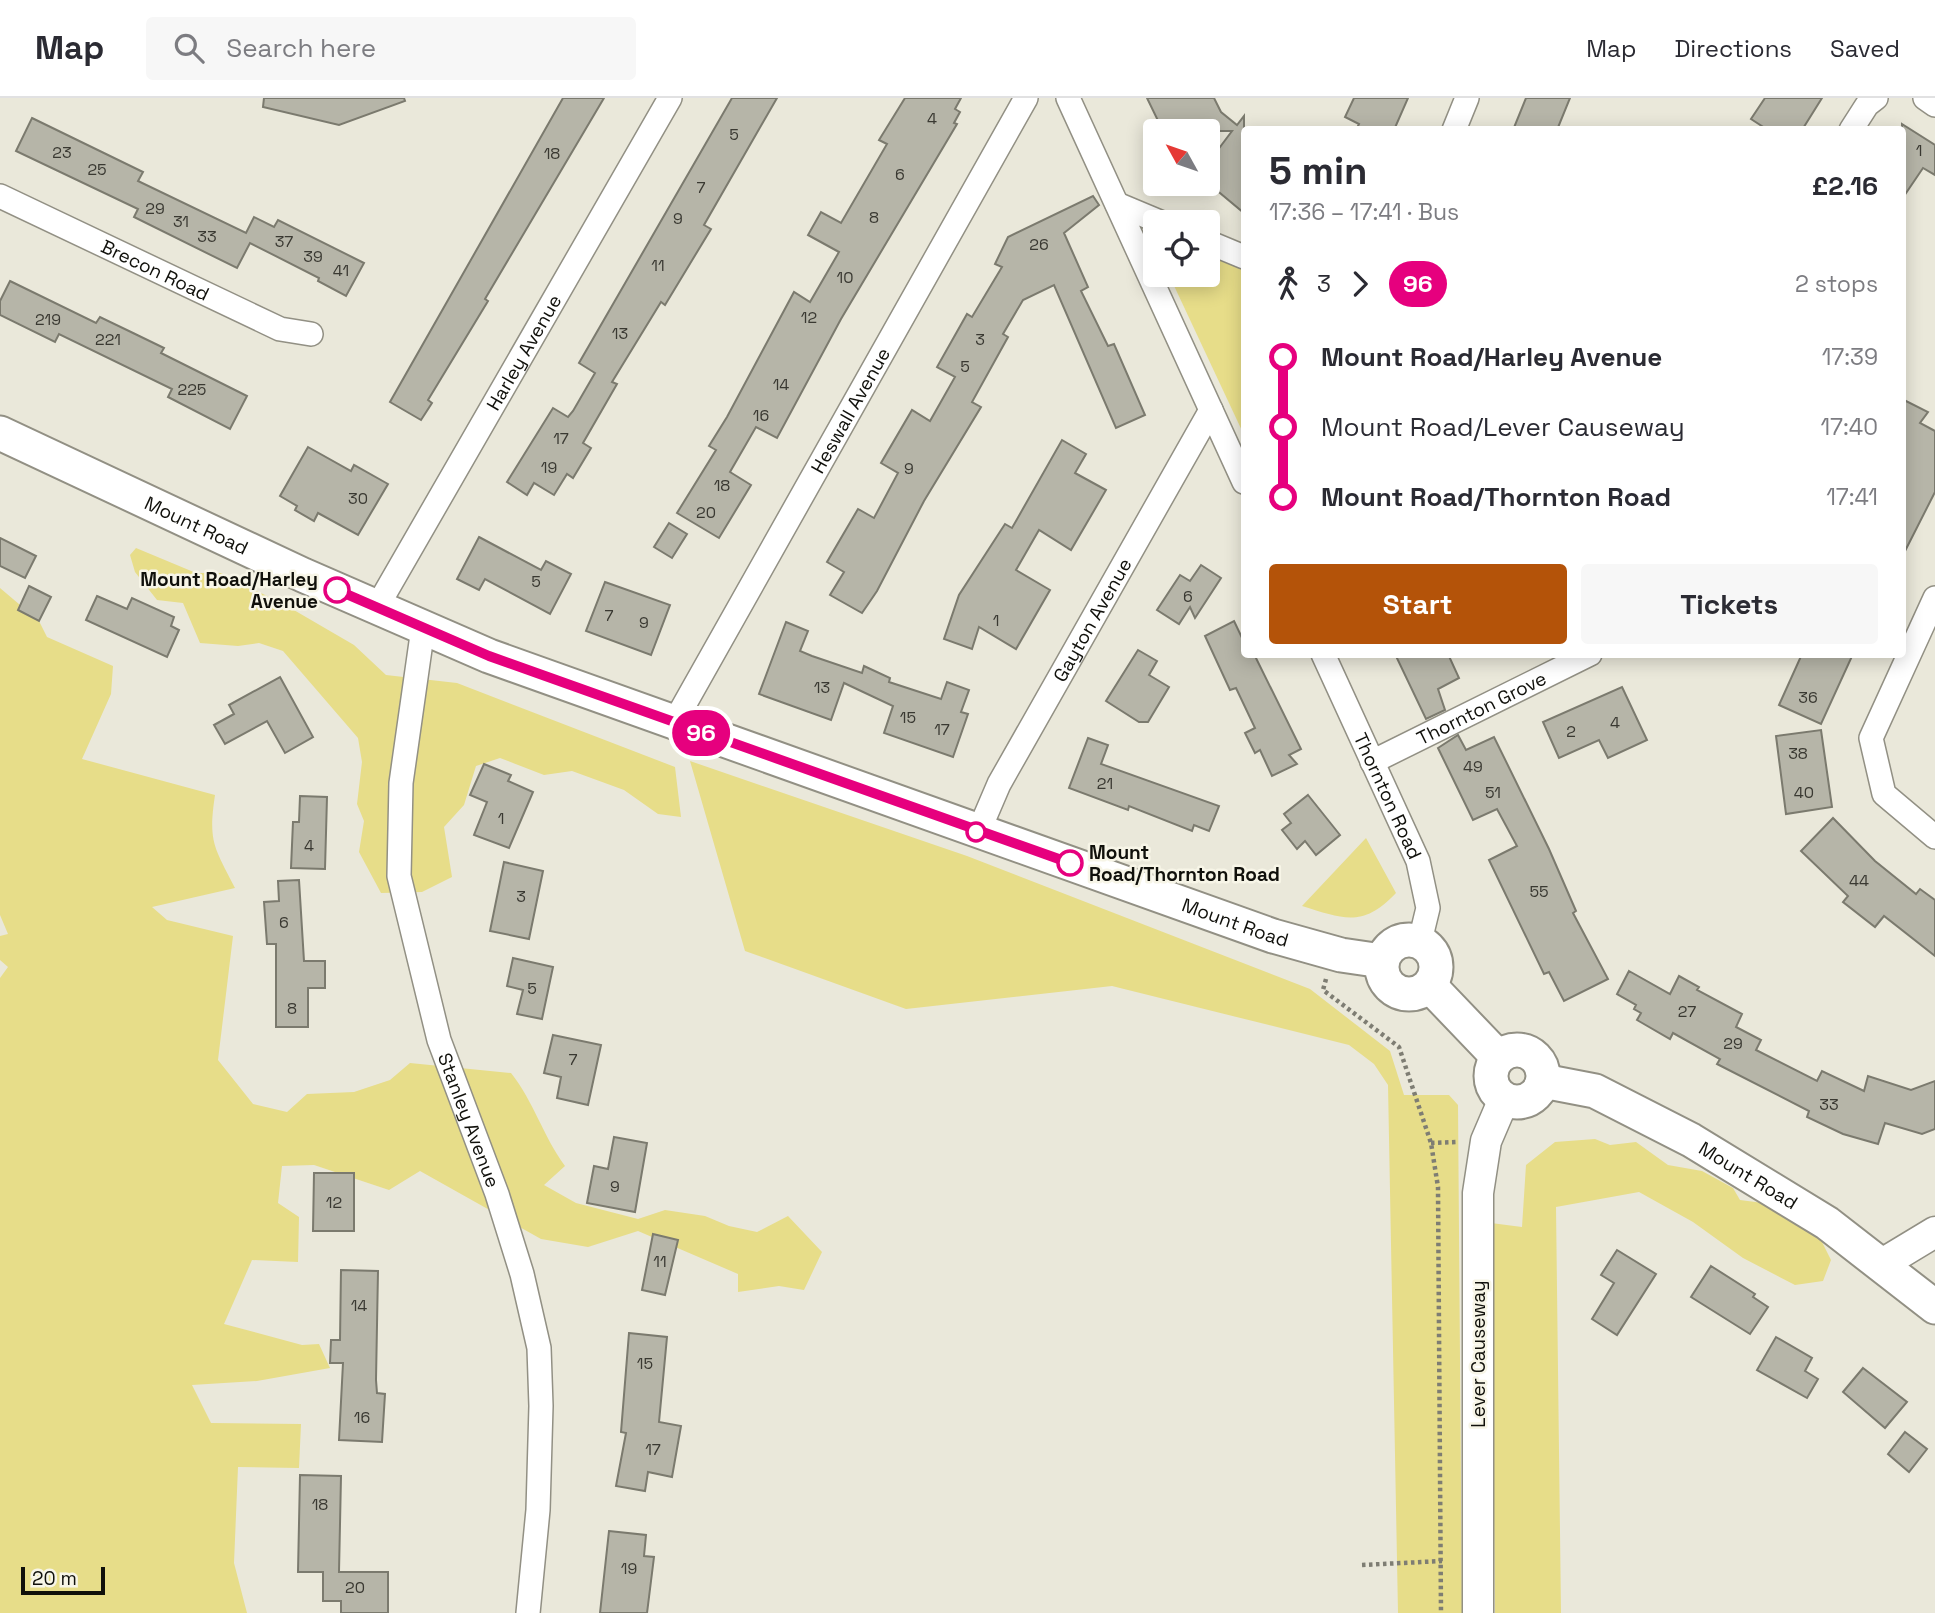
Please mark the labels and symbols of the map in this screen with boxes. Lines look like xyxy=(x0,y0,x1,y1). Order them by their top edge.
house number: 4 xyxy=(927,108,937,129)
north arrow xyxy=(1143,119,1220,196)
house number: 5 xyxy=(729,124,739,145)
house number: 1 xyxy=(1916,140,1922,161)
house number: 23 xyxy=(52,142,72,163)
house number: 18 xyxy=(544,143,560,164)
house number: 25 xyxy=(87,159,107,180)
house number: 6 xyxy=(895,164,905,185)
house number: 7 xyxy=(696,177,706,198)
house number: 29 xyxy=(145,198,165,219)
house number: 8 xyxy=(869,207,879,228)
house number: 9 xyxy=(673,208,683,229)
house number: 31 xyxy=(173,211,189,232)
house number: 33 xyxy=(197,226,217,247)
house number: 37 xyxy=(275,231,293,252)
street label: Brecon Road xyxy=(97,234,213,307)
house number: 26 xyxy=(1029,234,1049,255)
house number: 39 xyxy=(303,246,323,267)
house number: 11 xyxy=(651,255,665,276)
house number: 41 xyxy=(333,260,349,281)
house number: 10 xyxy=(837,267,853,288)
street label: Harley Avenue xyxy=(481,290,567,415)
house number: 12 xyxy=(801,307,817,328)
house number: 219 xyxy=(35,309,61,330)
house number: 13 xyxy=(612,323,628,344)
house number: 221 xyxy=(95,329,121,350)
house number: 3 xyxy=(975,329,985,350)
street label: Heswall Avenue xyxy=(805,343,896,478)
house number: 5 xyxy=(960,356,970,377)
house number: 14 xyxy=(773,374,789,395)
house number: 225 xyxy=(178,379,206,400)
house number: 16 xyxy=(753,405,769,426)
house number: 17 xyxy=(553,428,569,449)
house number: 19 xyxy=(541,457,557,478)
house number: 9 xyxy=(904,458,914,479)
house number: 18 xyxy=(714,475,730,496)
house number: 30 xyxy=(348,488,368,509)
street label: Mount Road xyxy=(140,491,252,561)
house number: 20 xyxy=(696,502,716,523)
street label: Gayton Avenue xyxy=(1047,554,1137,686)
place label: Mount Road/Harley Avenue xyxy=(140,567,318,614)
house number: 5 xyxy=(531,571,541,592)
marker: Mount Road/Harley Avenue xyxy=(324,577,350,603)
house number: 6 xyxy=(1183,586,1193,607)
house number: 7 xyxy=(604,605,614,626)
house number: 1 xyxy=(993,610,999,631)
house number: 9 xyxy=(639,612,649,633)
street label: Thornton Grove xyxy=(1413,666,1551,751)
house number: 13 xyxy=(814,677,830,698)
house number: 36 xyxy=(1798,687,1818,708)
house number: 15 xyxy=(900,707,916,728)
line badge: 96 xyxy=(670,710,732,756)
house number: 4 xyxy=(1610,712,1620,733)
house number: 17 xyxy=(934,719,950,740)
house number: 2 xyxy=(1566,721,1576,742)
street label: Thornton Road xyxy=(1348,729,1427,863)
house number: 38 xyxy=(1788,743,1808,764)
house number: 49 xyxy=(1463,756,1483,777)
house number: 21 xyxy=(1097,773,1113,794)
house number: 51 xyxy=(1485,782,1501,803)
house number: 40 xyxy=(1794,782,1814,803)
house number: 1 xyxy=(498,808,504,829)
unlabelled marker xyxy=(966,822,986,842)
house number: 4 xyxy=(304,835,314,856)
place label: Mount Road/Thornton Road xyxy=(1089,840,1280,887)
marker: Mount Road/Thornton Road xyxy=(1057,850,1083,876)
house number: 44 xyxy=(1849,870,1869,891)
house number: 55 xyxy=(1529,881,1549,902)
house number: 3 xyxy=(516,886,526,907)
street label: Mount Road xyxy=(1178,892,1291,953)
house number: 6 xyxy=(279,912,289,933)
house number: 5 xyxy=(527,978,537,999)
house number: 8 xyxy=(287,998,297,1019)
house number: 27 xyxy=(1678,1001,1696,1022)
house number: 29 xyxy=(1723,1033,1743,1054)
street label: Stanley Avenue xyxy=(432,1049,505,1191)
house number: 7 xyxy=(568,1049,578,1070)
house number: 33 xyxy=(1819,1094,1839,1115)
street label: Mount Road xyxy=(1694,1136,1802,1215)
house number: 9 xyxy=(610,1176,620,1197)
house number: 12 xyxy=(326,1192,342,1213)
house number: 11 xyxy=(653,1251,667,1272)
street label: Lever Causeway xyxy=(1466,1280,1491,1428)
house number: 14 xyxy=(351,1295,367,1316)
house number: 15 xyxy=(637,1353,653,1374)
house number: 16 xyxy=(354,1407,370,1428)
house number: 17 xyxy=(645,1439,661,1460)
house number: 18 xyxy=(312,1494,328,1515)
house number: 19 xyxy=(621,1558,637,1579)
scale bar xyxy=(21,1564,105,1596)
house number: 20 xyxy=(345,1577,365,1598)

